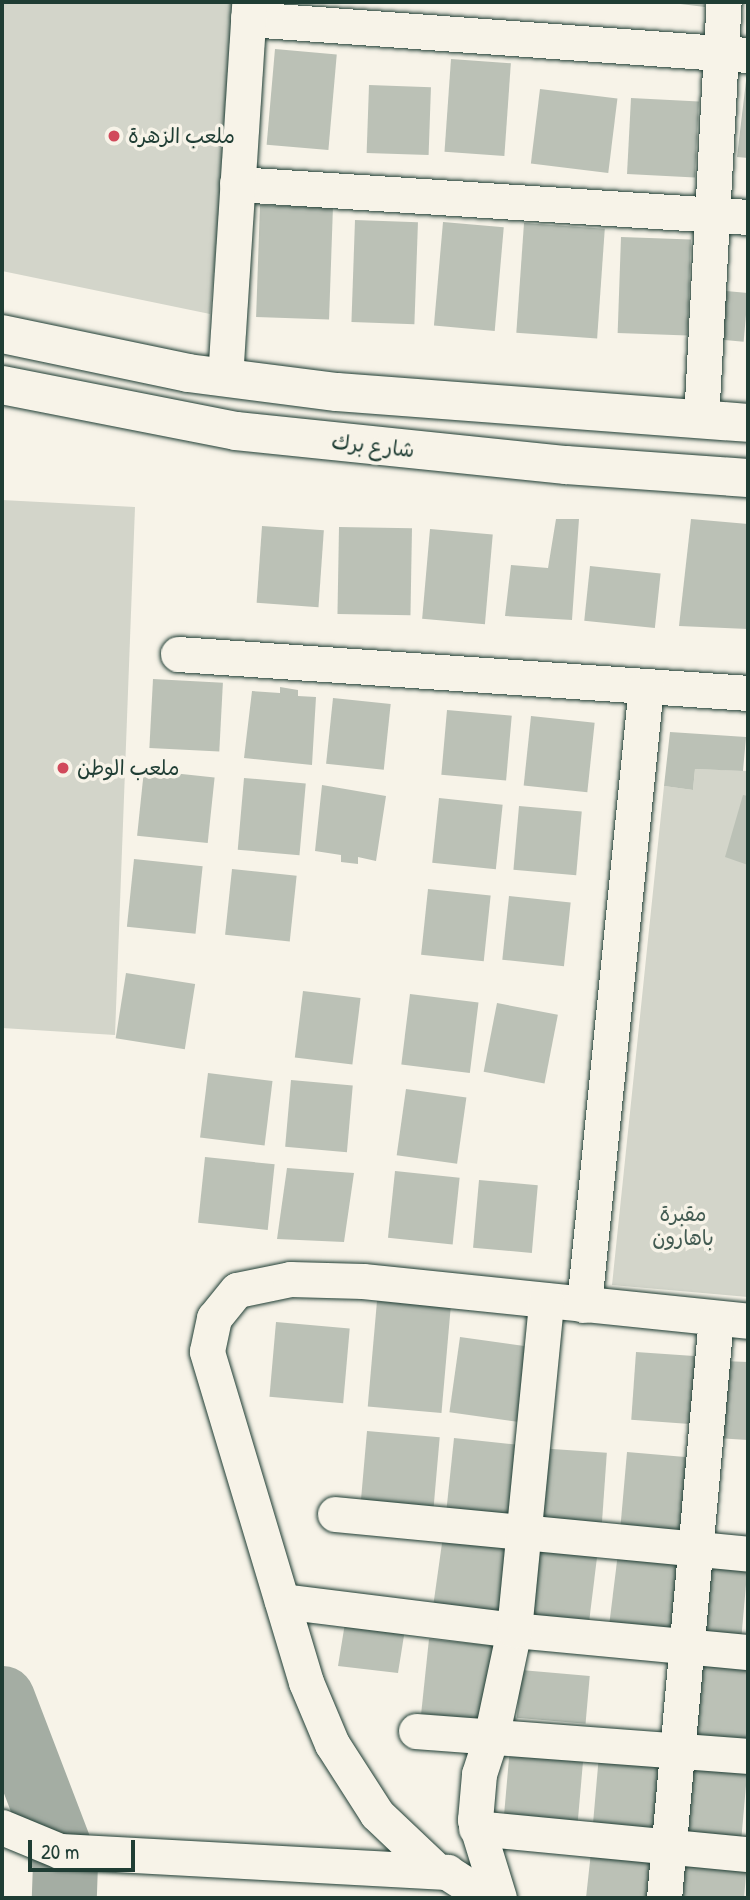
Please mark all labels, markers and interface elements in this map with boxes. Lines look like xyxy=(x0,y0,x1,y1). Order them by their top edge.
place label: ملعب الزهرة xyxy=(128,123,235,149)
marker: ملعب الزهرة xyxy=(106,128,122,144)
street label: شارع برك xyxy=(330,429,416,463)
place label: ملعب الوطن xyxy=(77,755,179,781)
marker: ملعب الوطن xyxy=(55,760,71,776)
park label: مقبرة باهارون xyxy=(652,1201,714,1251)
scale bar xyxy=(32,1826,138,1870)
text: 20 m xyxy=(41,1837,79,1866)

